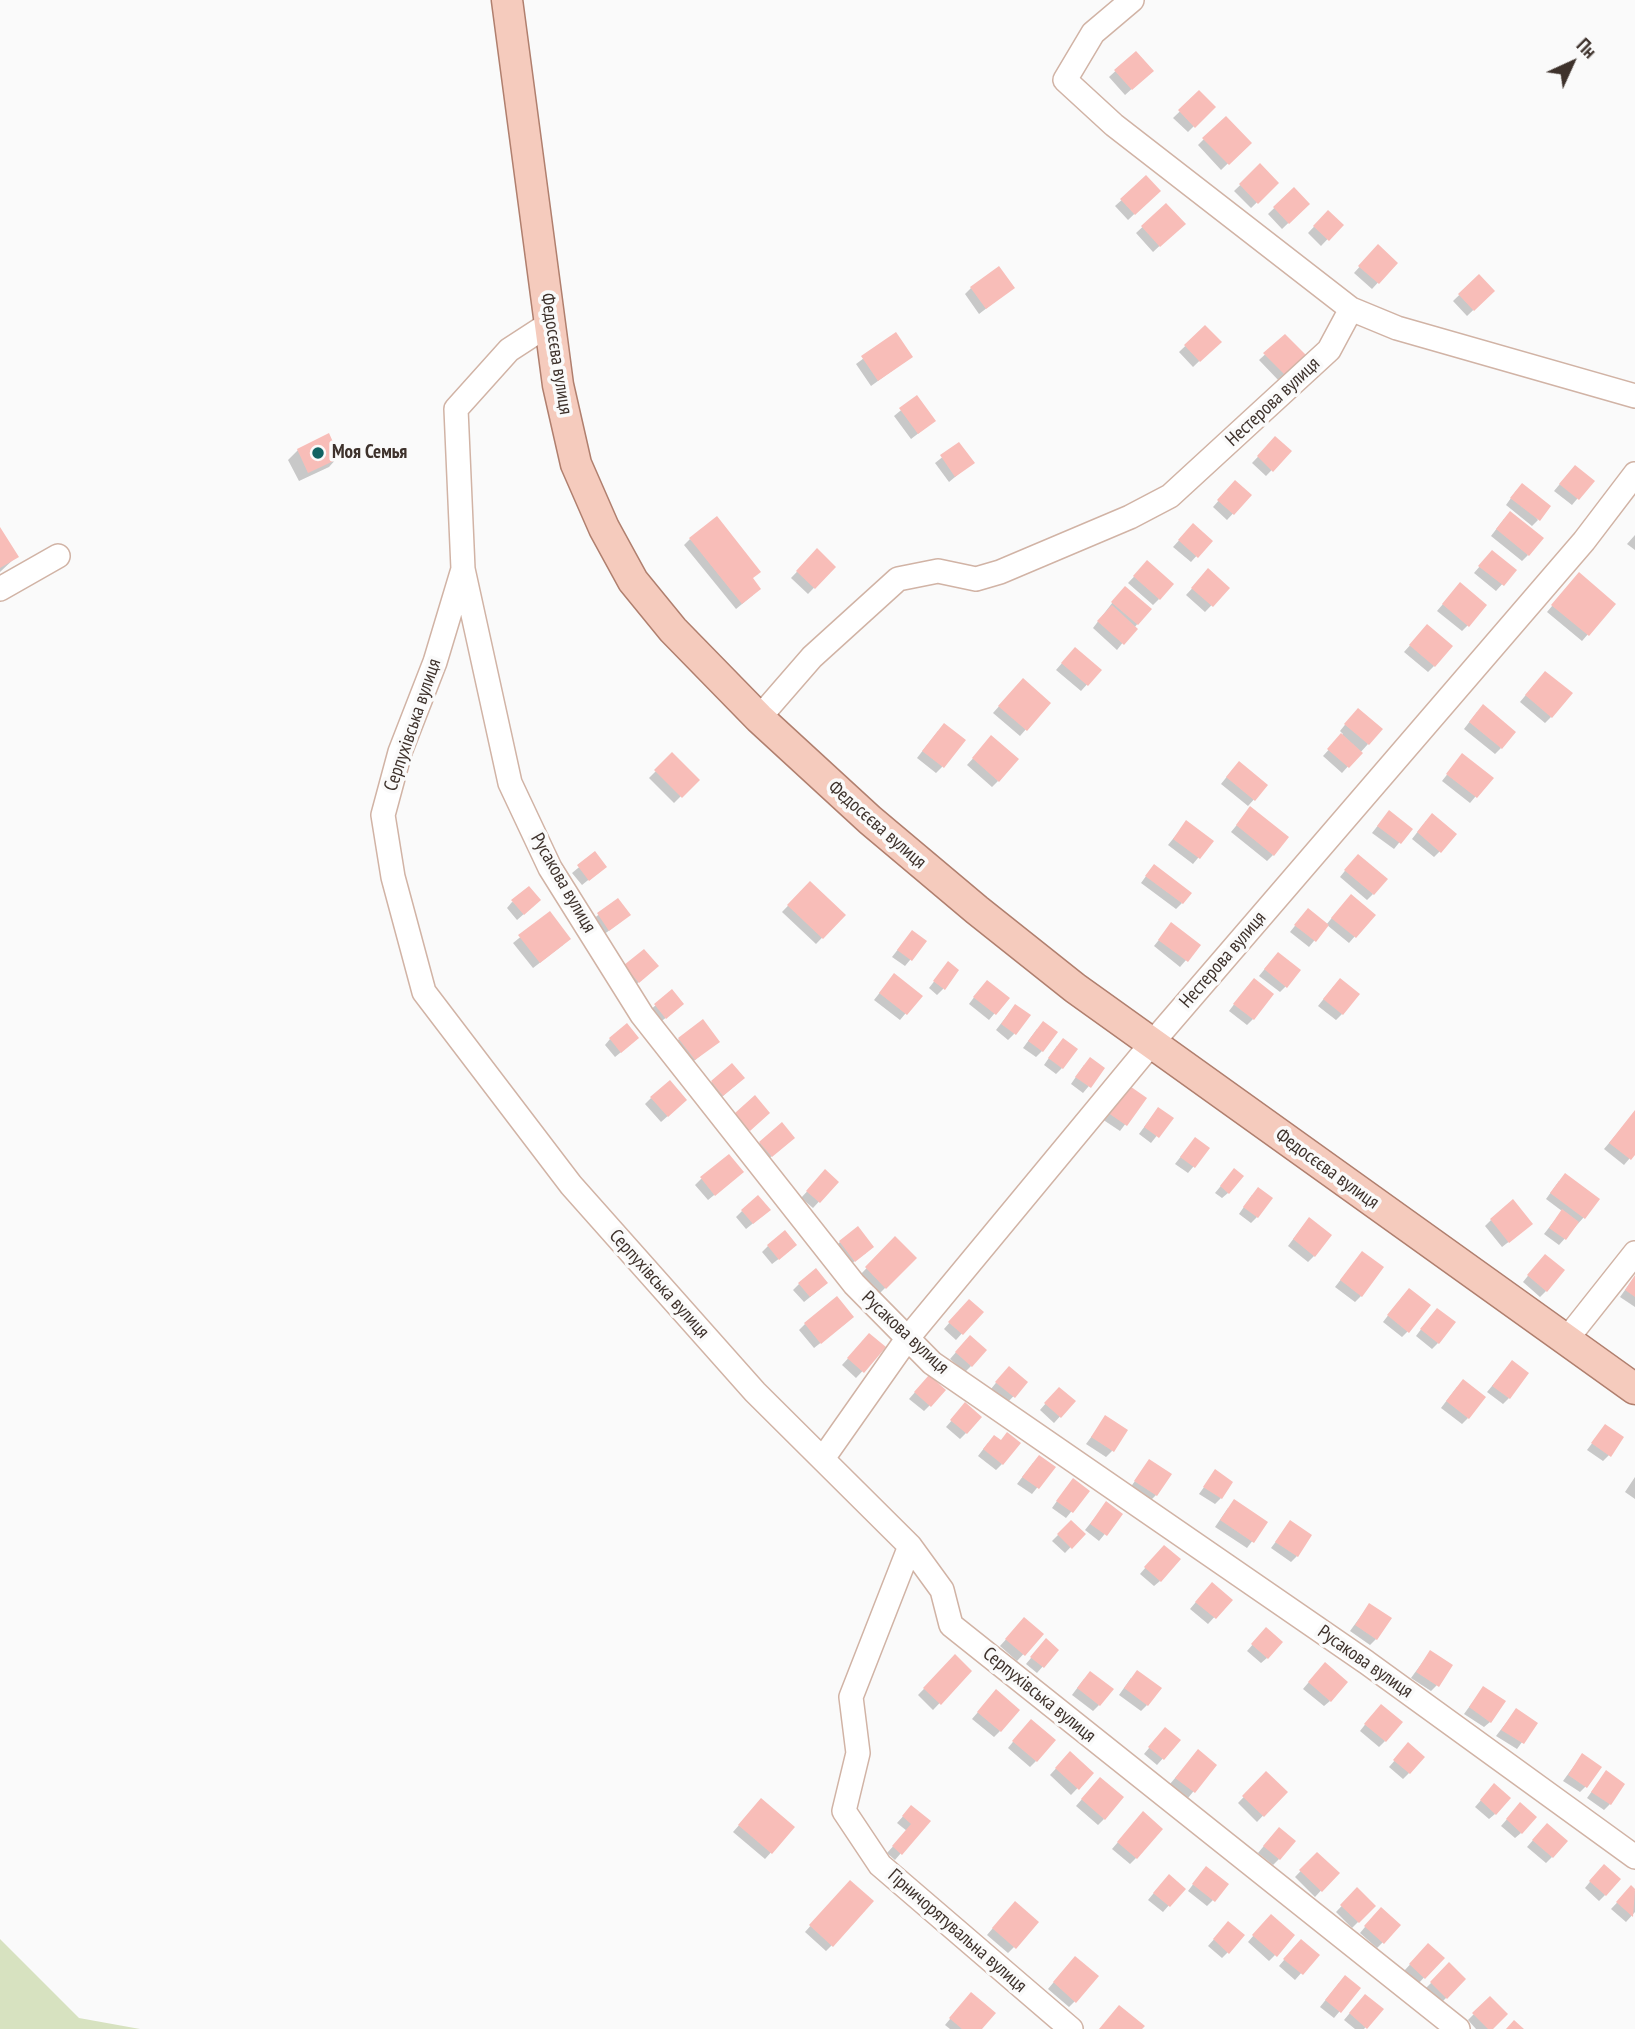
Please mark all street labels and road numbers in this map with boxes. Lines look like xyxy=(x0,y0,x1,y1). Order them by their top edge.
street label: Федосєєва вулиця xyxy=(535,292,577,416)
street label: Нестерова вулиця xyxy=(1221,353,1325,451)
street label: Серпухівська вулиця xyxy=(380,656,446,794)
street label: Федосєєва вулиця xyxy=(823,776,931,874)
street label: Русакова вулиця xyxy=(525,829,601,937)
street label: Нестерова вулиця xyxy=(1175,907,1271,1013)
street label: Федосєєва вулиця xyxy=(1271,1124,1383,1214)
street label: Серпухівська вулиця xyxy=(604,1225,714,1343)
street label: Русакова вулиця xyxy=(857,1287,953,1379)
street label: Русакова вулиця xyxy=(1313,1621,1417,1703)
street label: Серпухівська вулиця xyxy=(978,1643,1100,1747)
street label: Гірничорятувальна вулиця xyxy=(883,1865,1031,1997)

